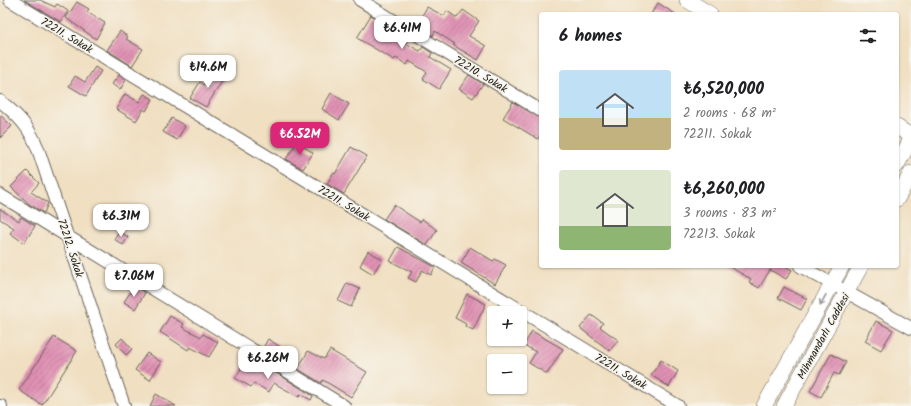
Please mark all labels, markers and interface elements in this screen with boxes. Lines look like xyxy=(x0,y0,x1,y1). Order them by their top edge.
street label: 72211. Sokak xyxy=(37,13,97,59)
pin: ₺6.41M xyxy=(369,16,435,50)
text: ₺6.41M xyxy=(383,18,421,39)
text: 6 homes xyxy=(559,23,622,50)
icon: filters xyxy=(857,25,879,47)
street label: 72210. Sokak xyxy=(450,52,512,98)
pin: ₺14.6M xyxy=(175,55,241,89)
text: ₺14.6M xyxy=(189,57,227,78)
text: ₺6,520,000 xyxy=(683,76,764,103)
icon: home xyxy=(591,86,639,134)
text: 2 rooms · 68 m² xyxy=(683,103,776,124)
pin: ₺6.52M xyxy=(267,122,333,156)
text: ₺6.52M xyxy=(279,124,321,145)
text: 72211. Sokak xyxy=(683,124,752,145)
text: ₺6,260,000 xyxy=(683,176,765,203)
street label: 72211. Sokak xyxy=(314,181,374,227)
icon: home xyxy=(591,186,639,234)
text: 3 rooms · 83 m² xyxy=(683,203,776,224)
pin: ₺6.31M xyxy=(88,204,154,238)
text: ₺6.31M xyxy=(102,206,140,227)
street label: 72212. Sokak xyxy=(52,217,88,281)
text: 72213. Sokak xyxy=(683,224,755,245)
pin: ₺7.06M xyxy=(101,264,167,298)
text: ₺7.06M xyxy=(114,266,154,287)
street label: Mihmandarlı Caddesi xyxy=(793,290,855,383)
one-way arrow xyxy=(818,294,826,306)
map controls xyxy=(487,306,527,394)
button: + xyxy=(487,306,527,346)
pin: ₺6.26M xyxy=(235,346,301,380)
text: ₺6.26M xyxy=(247,348,289,369)
street label: 72211. Sokak xyxy=(591,349,651,395)
button: − xyxy=(487,354,527,394)

